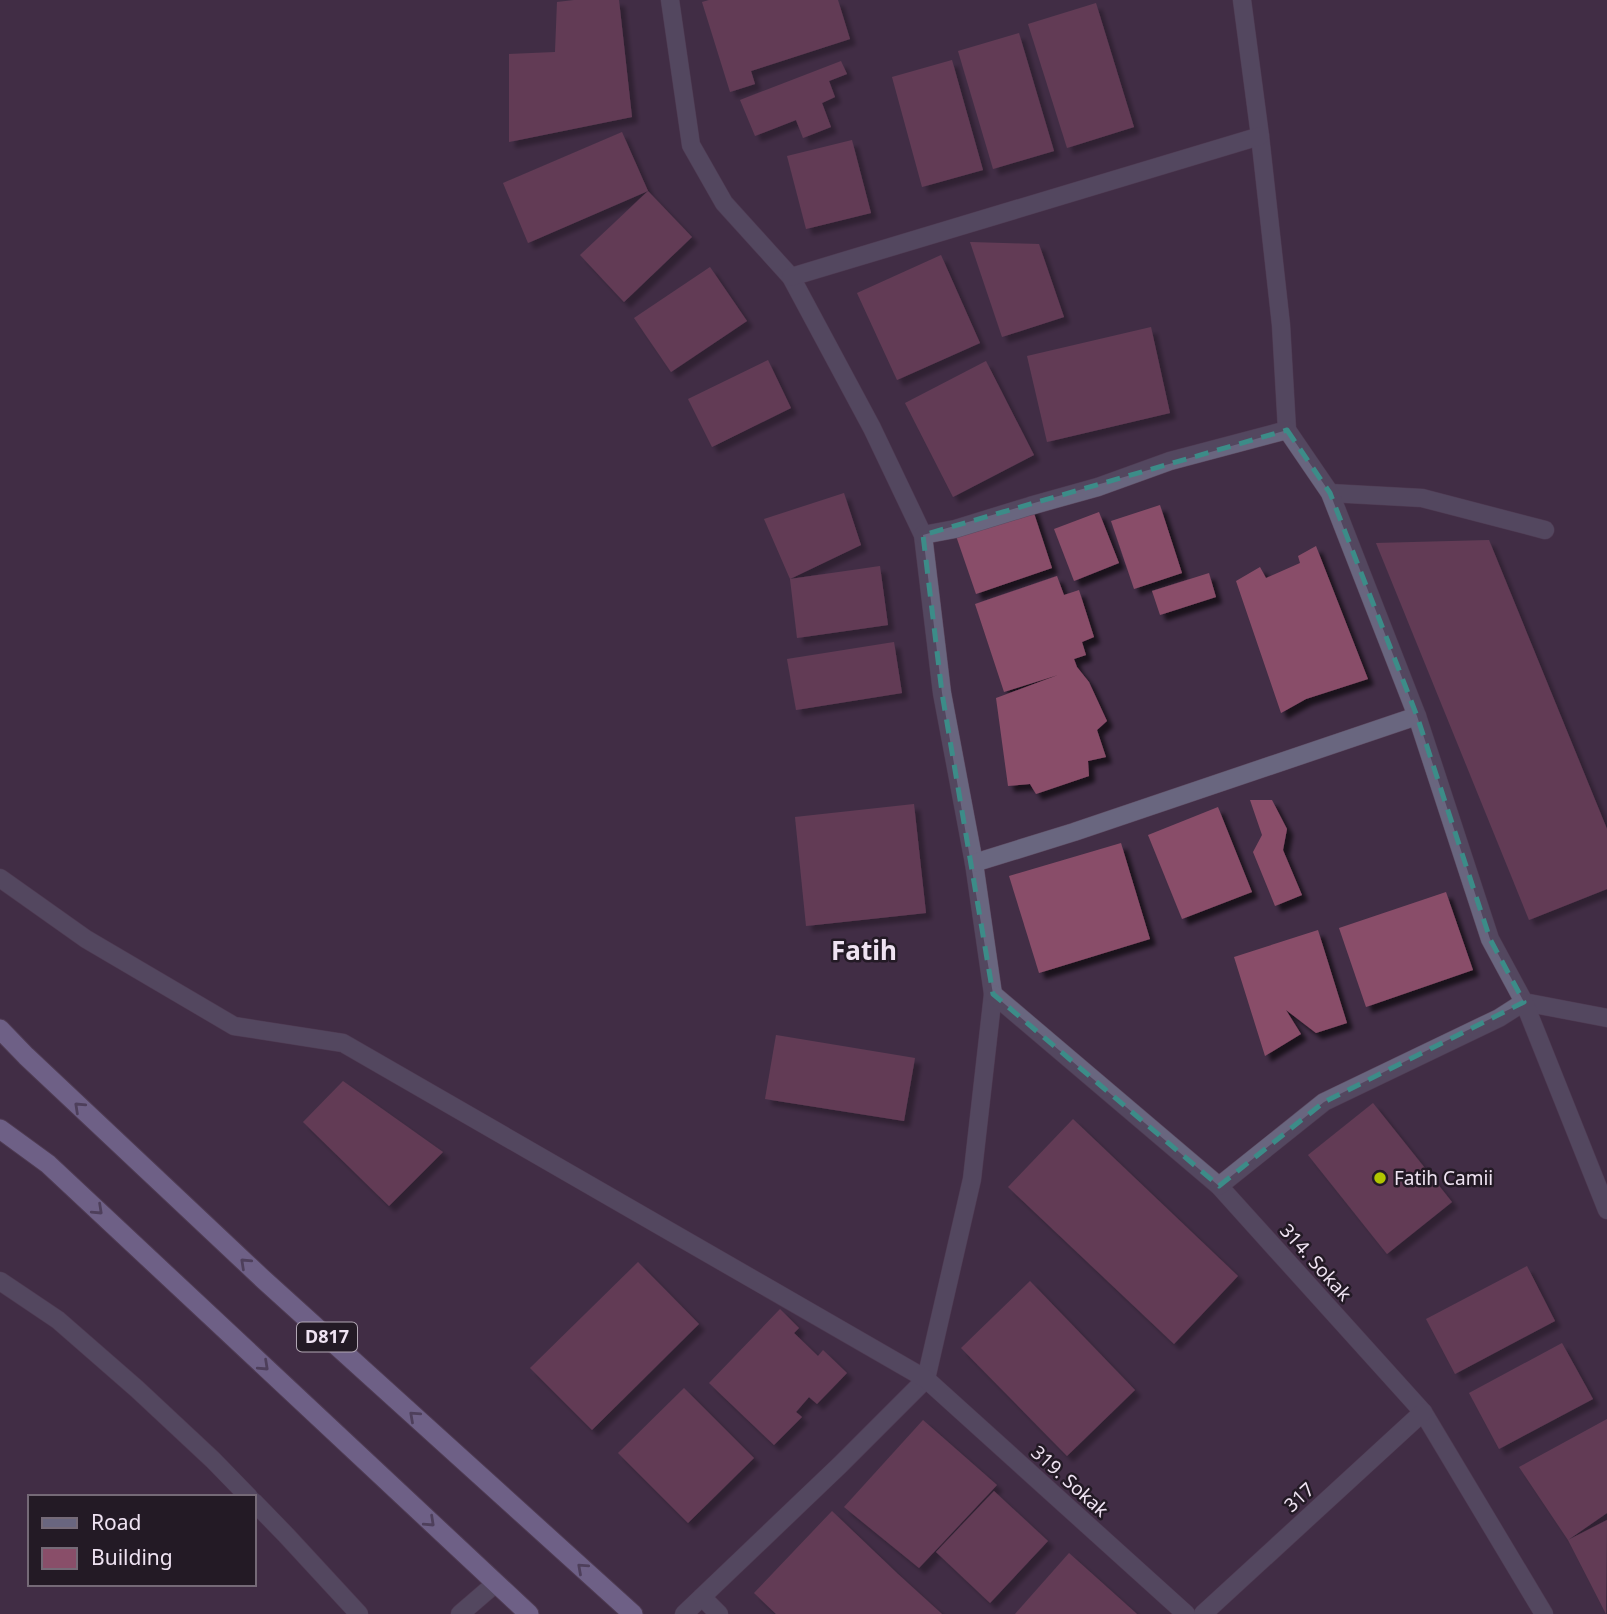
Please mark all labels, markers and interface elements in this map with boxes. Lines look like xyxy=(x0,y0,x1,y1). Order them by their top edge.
district label: Fatih xyxy=(831,932,897,968)
one-way arrow xyxy=(74,1102,87,1115)
place label: Fatih Camii xyxy=(1394,1165,1493,1191)
marker: Fatih Camii xyxy=(1372,1170,1388,1186)
one-way arrow xyxy=(90,1202,103,1215)
street label: 314. Sokak xyxy=(1274,1218,1358,1306)
one-way arrow xyxy=(240,1258,253,1271)
road number: D817 xyxy=(297,1322,357,1352)
one-way arrow xyxy=(256,1357,269,1370)
one-way arrow xyxy=(409,1411,422,1424)
street label: 319. Sokak xyxy=(1026,1439,1114,1523)
street label: 317 xyxy=(1278,1476,1320,1518)
legend xyxy=(28,1495,256,1586)
text: Road xyxy=(91,1508,141,1536)
one-way arrow xyxy=(422,1513,435,1526)
text: Building xyxy=(91,1543,173,1571)
one-way arrow xyxy=(577,1564,590,1576)

